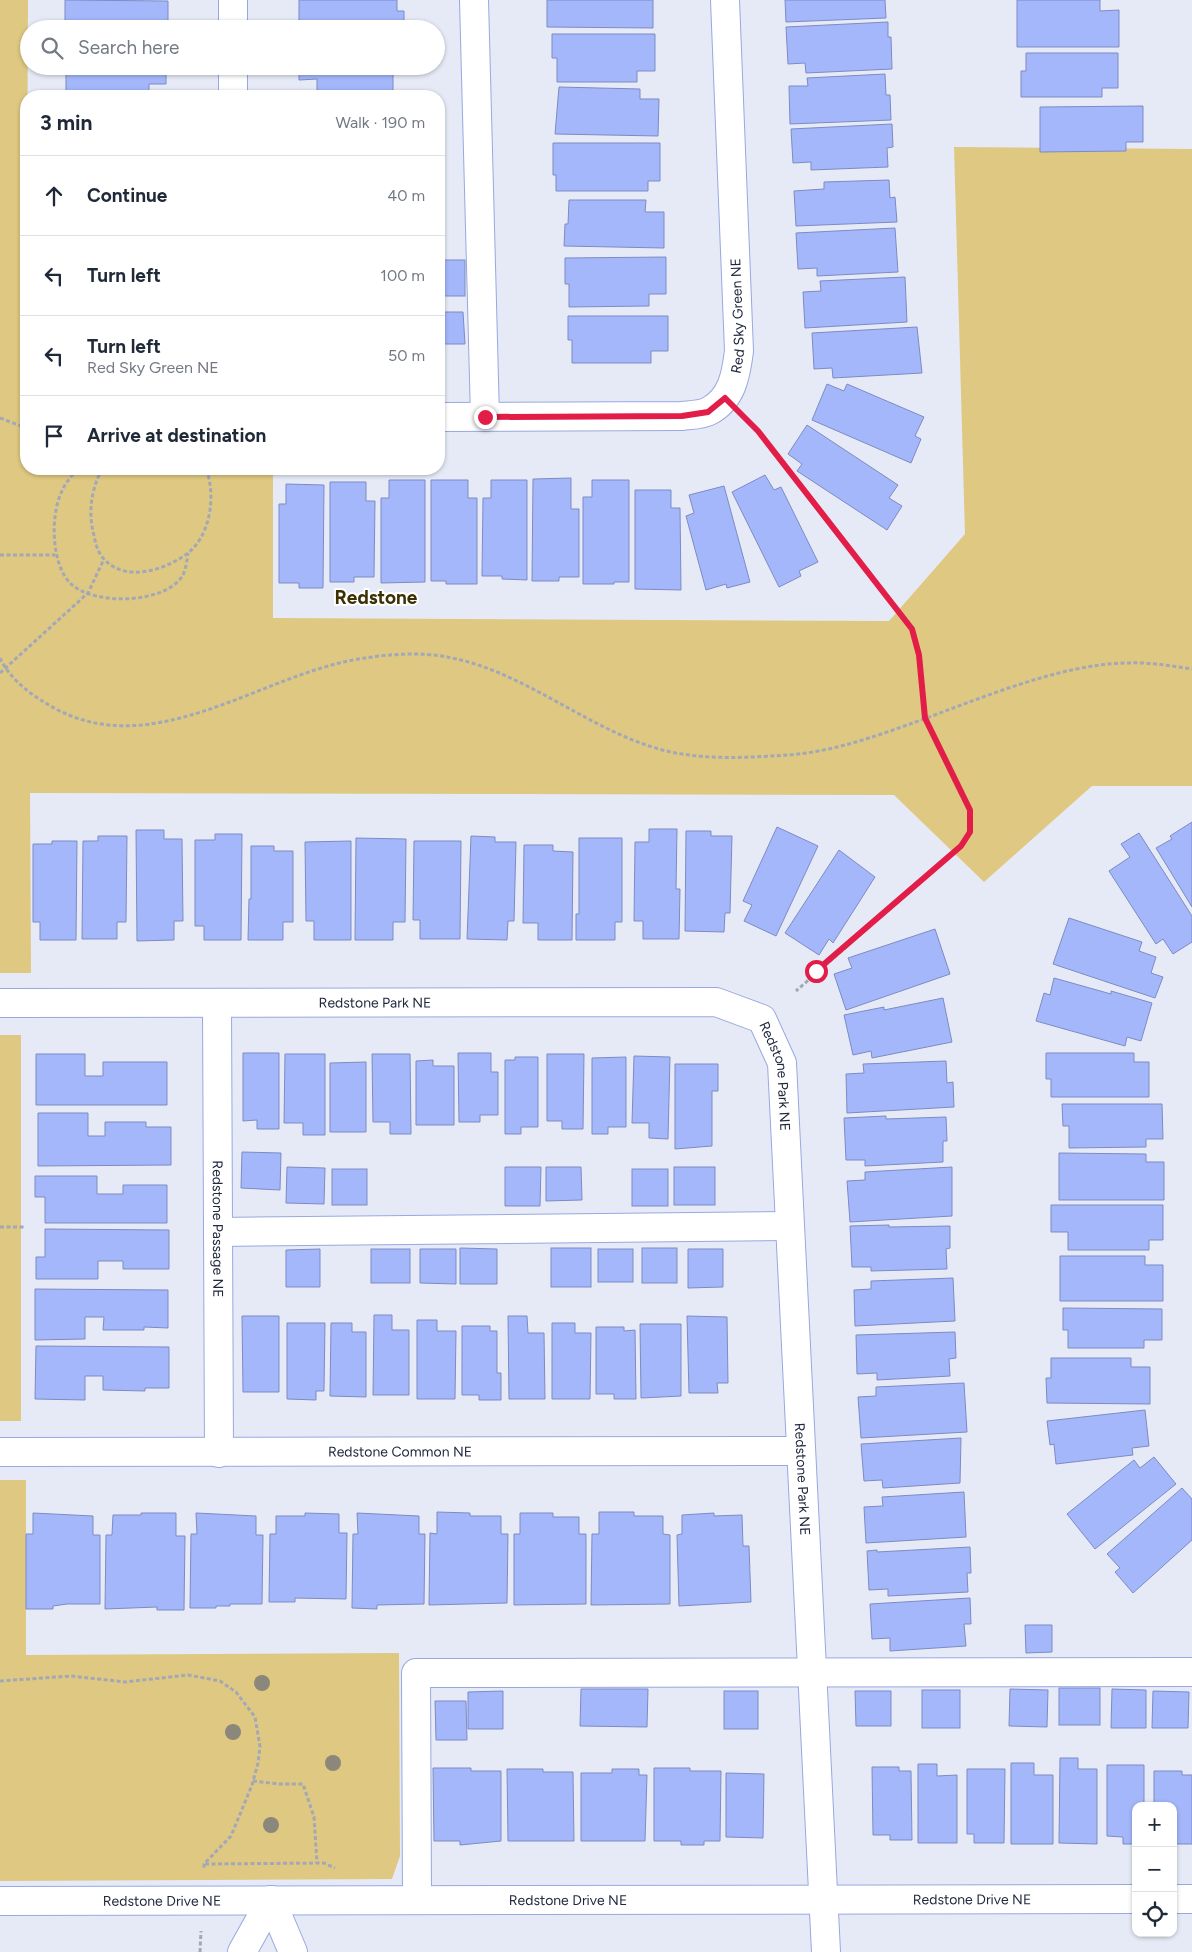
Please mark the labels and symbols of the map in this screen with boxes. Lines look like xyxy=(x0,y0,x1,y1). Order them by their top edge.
street label: Red Sky Green NE xyxy=(727,258,748,375)
route end xyxy=(474,406,497,429)
district label: Redstone xyxy=(335,586,418,609)
route start xyxy=(805,960,828,983)
street label: Redstone Park NE xyxy=(319,994,431,1011)
street label: Redstone Park NE xyxy=(756,1019,794,1131)
street label: Redstone Passage NE xyxy=(209,1160,227,1298)
street label: Redstone Park NE xyxy=(791,1422,814,1536)
street label: Redstone Common NE xyxy=(328,1443,472,1460)
street label: Redstone Drive NE xyxy=(509,1891,627,1909)
street label: Redstone Drive NE xyxy=(913,1891,1031,1908)
street label: Redstone Drive NE xyxy=(103,1892,221,1909)

